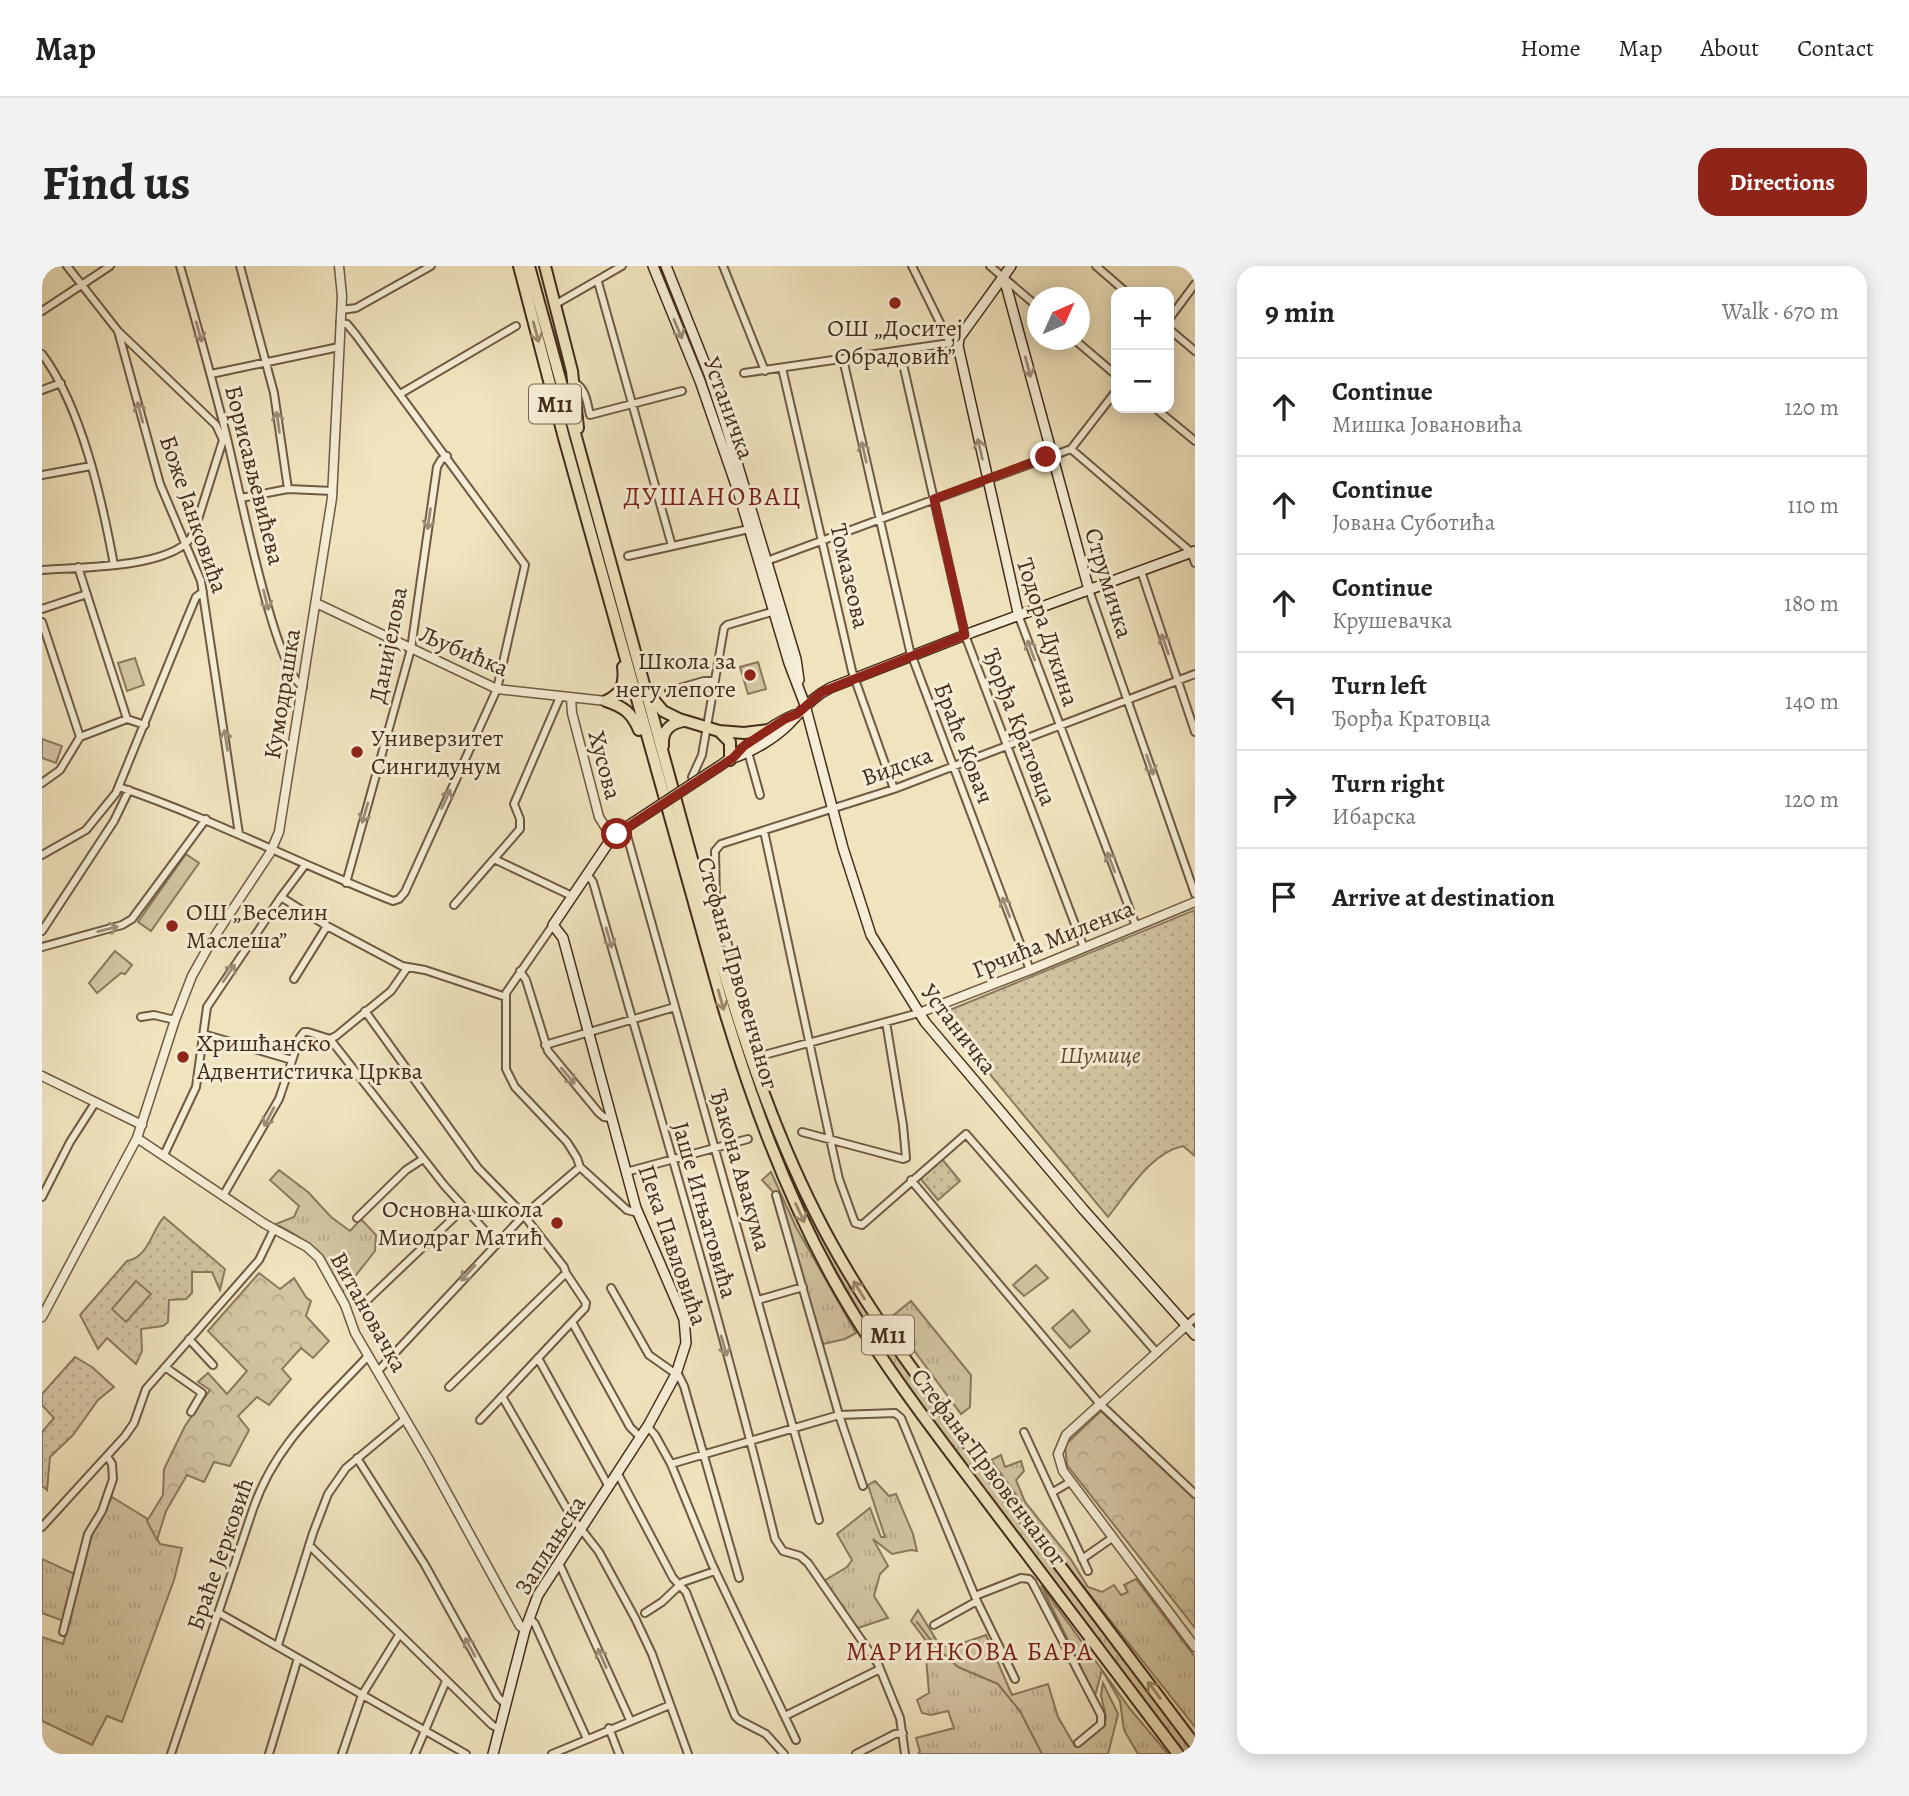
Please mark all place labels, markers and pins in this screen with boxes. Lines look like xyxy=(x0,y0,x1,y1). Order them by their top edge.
marker: ОШ „Доситеј Обрадовић” xyxy=(887,295,903,311)
place label: ОШ „Доситеј Обрадовић” xyxy=(827,312,963,372)
place label: Школа за негу лепоте xyxy=(615,645,736,705)
marker: Школа за негу лепоте xyxy=(742,667,758,683)
place label: Универзитет Сингидунум xyxy=(371,722,504,782)
marker: Универзитет Сингидунум xyxy=(349,744,365,760)
place label: ОШ „Веселин Маслеша” xyxy=(186,896,328,956)
marker: ОШ „Веселин Маслеша” xyxy=(164,918,180,934)
place label: Хришћанско Адвентистичка Црква xyxy=(196,1027,423,1087)
marker: Хришћанско Адвентистичка Црква xyxy=(175,1049,191,1065)
place label: Основна школа Миодраг Матић xyxy=(378,1193,543,1253)
marker: Основна школа Миодраг Матић xyxy=(549,1215,565,1231)

